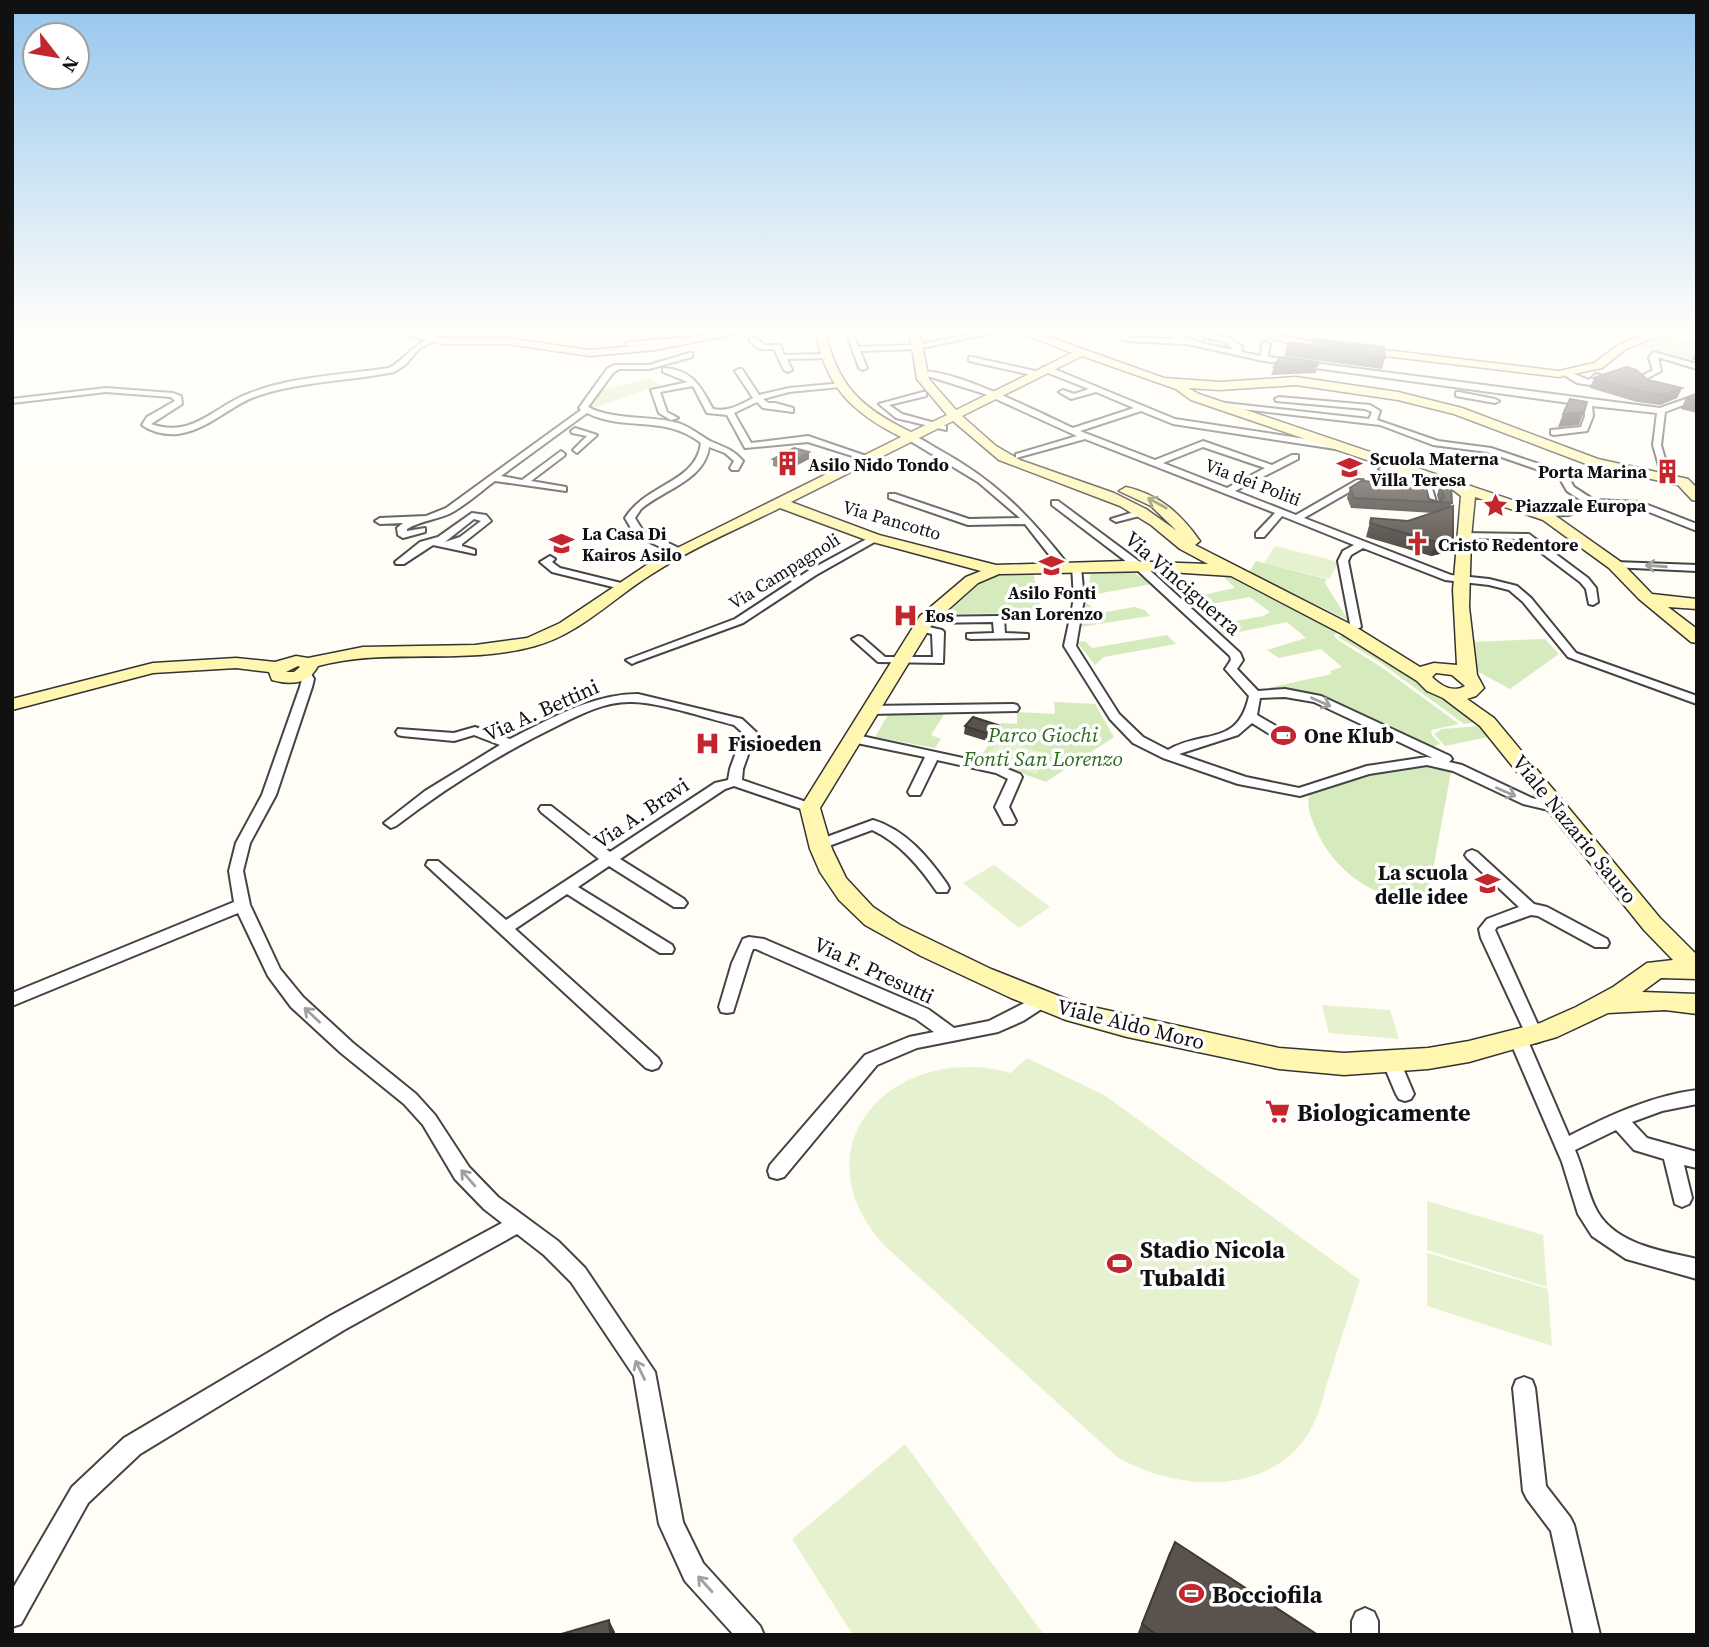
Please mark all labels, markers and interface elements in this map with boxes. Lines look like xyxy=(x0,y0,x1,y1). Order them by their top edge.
north arrow xyxy=(21,21,91,91)
text: N xyxy=(56,52,85,78)
place label: Scuola Materna Villa Teresa xyxy=(1370,446,1499,492)
building icon: Asilo Nido Tondo xyxy=(774,450,802,478)
place label: Asilo Nido Tondo xyxy=(808,452,949,477)
street label: Via dei Politi xyxy=(1201,452,1305,512)
school or university icon: Scuola Materna Villa Teresa xyxy=(1336,454,1364,482)
building icon: Porta Marina xyxy=(1653,457,1681,485)
place label: Porta Marina xyxy=(1538,459,1647,484)
place icon: Piazzale Europa xyxy=(1481,491,1509,519)
place label: Piazzale Europa xyxy=(1515,493,1647,518)
street label: Via Pancotto xyxy=(840,494,944,546)
one-way arrow xyxy=(1148,496,1168,510)
place label: La Casa Di Kairos Asilo xyxy=(582,521,682,567)
street label: Via Vinciguerra xyxy=(1119,524,1248,642)
street label: Via Campagnoli xyxy=(724,527,844,615)
school or university icon: La Casa Di Kairos Asilo xyxy=(548,529,576,557)
church icon: Cristo Redentore xyxy=(1404,530,1432,558)
place label: Cristo Redentore xyxy=(1438,532,1578,557)
school or university icon: Asilo Fonti San Lorenzo xyxy=(1038,551,1066,579)
one-way arrow xyxy=(1645,559,1668,572)
place label: Asilo Fonti San Lorenzo xyxy=(1001,580,1103,626)
hospital icon: Eos xyxy=(891,601,919,629)
place label: Eos xyxy=(925,603,954,628)
street label: Via A. Bettini xyxy=(479,672,603,748)
one-way arrow xyxy=(1310,696,1331,709)
park label: Parco Giochi Fonti San Lorenzo xyxy=(962,720,1123,773)
sports icon: One Klub xyxy=(1270,721,1298,749)
place label: One Klub xyxy=(1304,721,1394,750)
hospital icon: Fisioeden xyxy=(694,729,722,757)
place label: Fisioeden xyxy=(728,729,822,758)
street label: Viale Nazario Sauro xyxy=(1506,748,1644,910)
street label: Via A. Bravi xyxy=(588,770,694,856)
one-way arrow xyxy=(1495,786,1516,799)
place label: La scuola delle idee xyxy=(1375,858,1469,911)
school or university icon: La scuola delle idee xyxy=(1474,870,1502,898)
street label: Via F. Presutti xyxy=(809,929,939,1011)
street label: Viale Aldo Moro xyxy=(1054,992,1208,1056)
one-way arrow xyxy=(303,1007,321,1023)
place label: Biologicamente xyxy=(1297,1096,1470,1129)
supermarket icon: Biologicamente xyxy=(1263,1098,1291,1126)
one-way arrow xyxy=(460,1169,476,1187)
place label: Stadio Nicola Tubaldi xyxy=(1140,1233,1285,1294)
sports icon: Stadio Nicola Tubaldi xyxy=(1106,1249,1134,1277)
one-way arrow xyxy=(633,1360,646,1381)
one-way arrow xyxy=(697,1575,713,1593)
place label: Bocciofila xyxy=(1212,1578,1323,1611)
sports icon: Bocciofila xyxy=(1178,1580,1206,1608)

